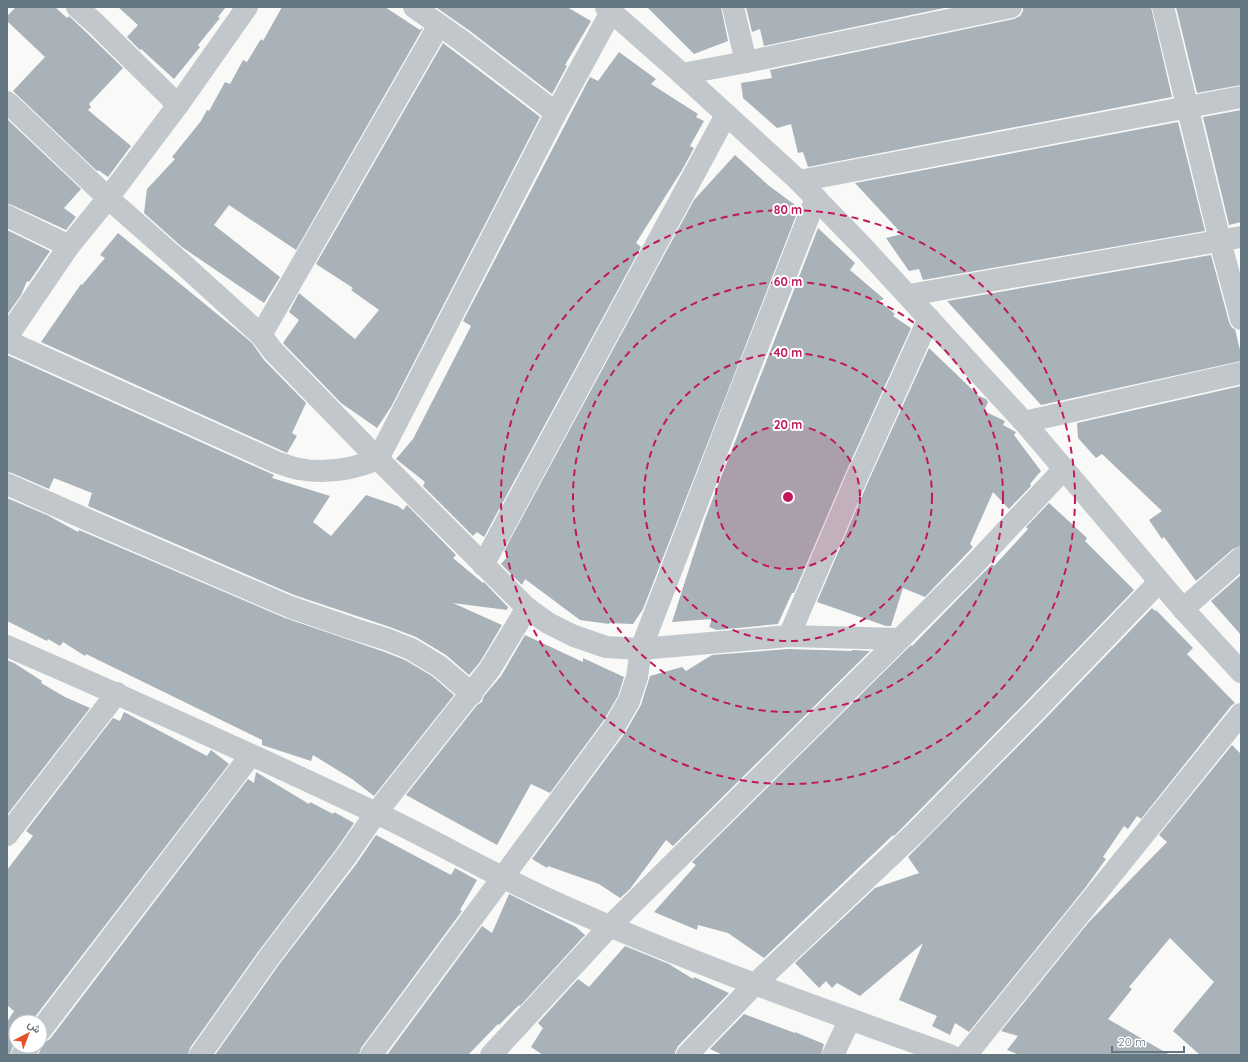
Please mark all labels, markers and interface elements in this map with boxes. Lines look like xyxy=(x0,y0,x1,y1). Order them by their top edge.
text: 80 m xyxy=(774,202,802,217)
text: 60 m xyxy=(774,274,802,289)
text: 40 m xyxy=(774,345,802,360)
text: 20 m xyxy=(774,417,802,432)
centre of rings xyxy=(781,490,795,504)
north arrow xyxy=(8,1014,48,1054)
text: ش xyxy=(25,1017,44,1036)
scale bar xyxy=(1112,1028,1184,1054)
text: 20 m xyxy=(1118,1034,1146,1049)

